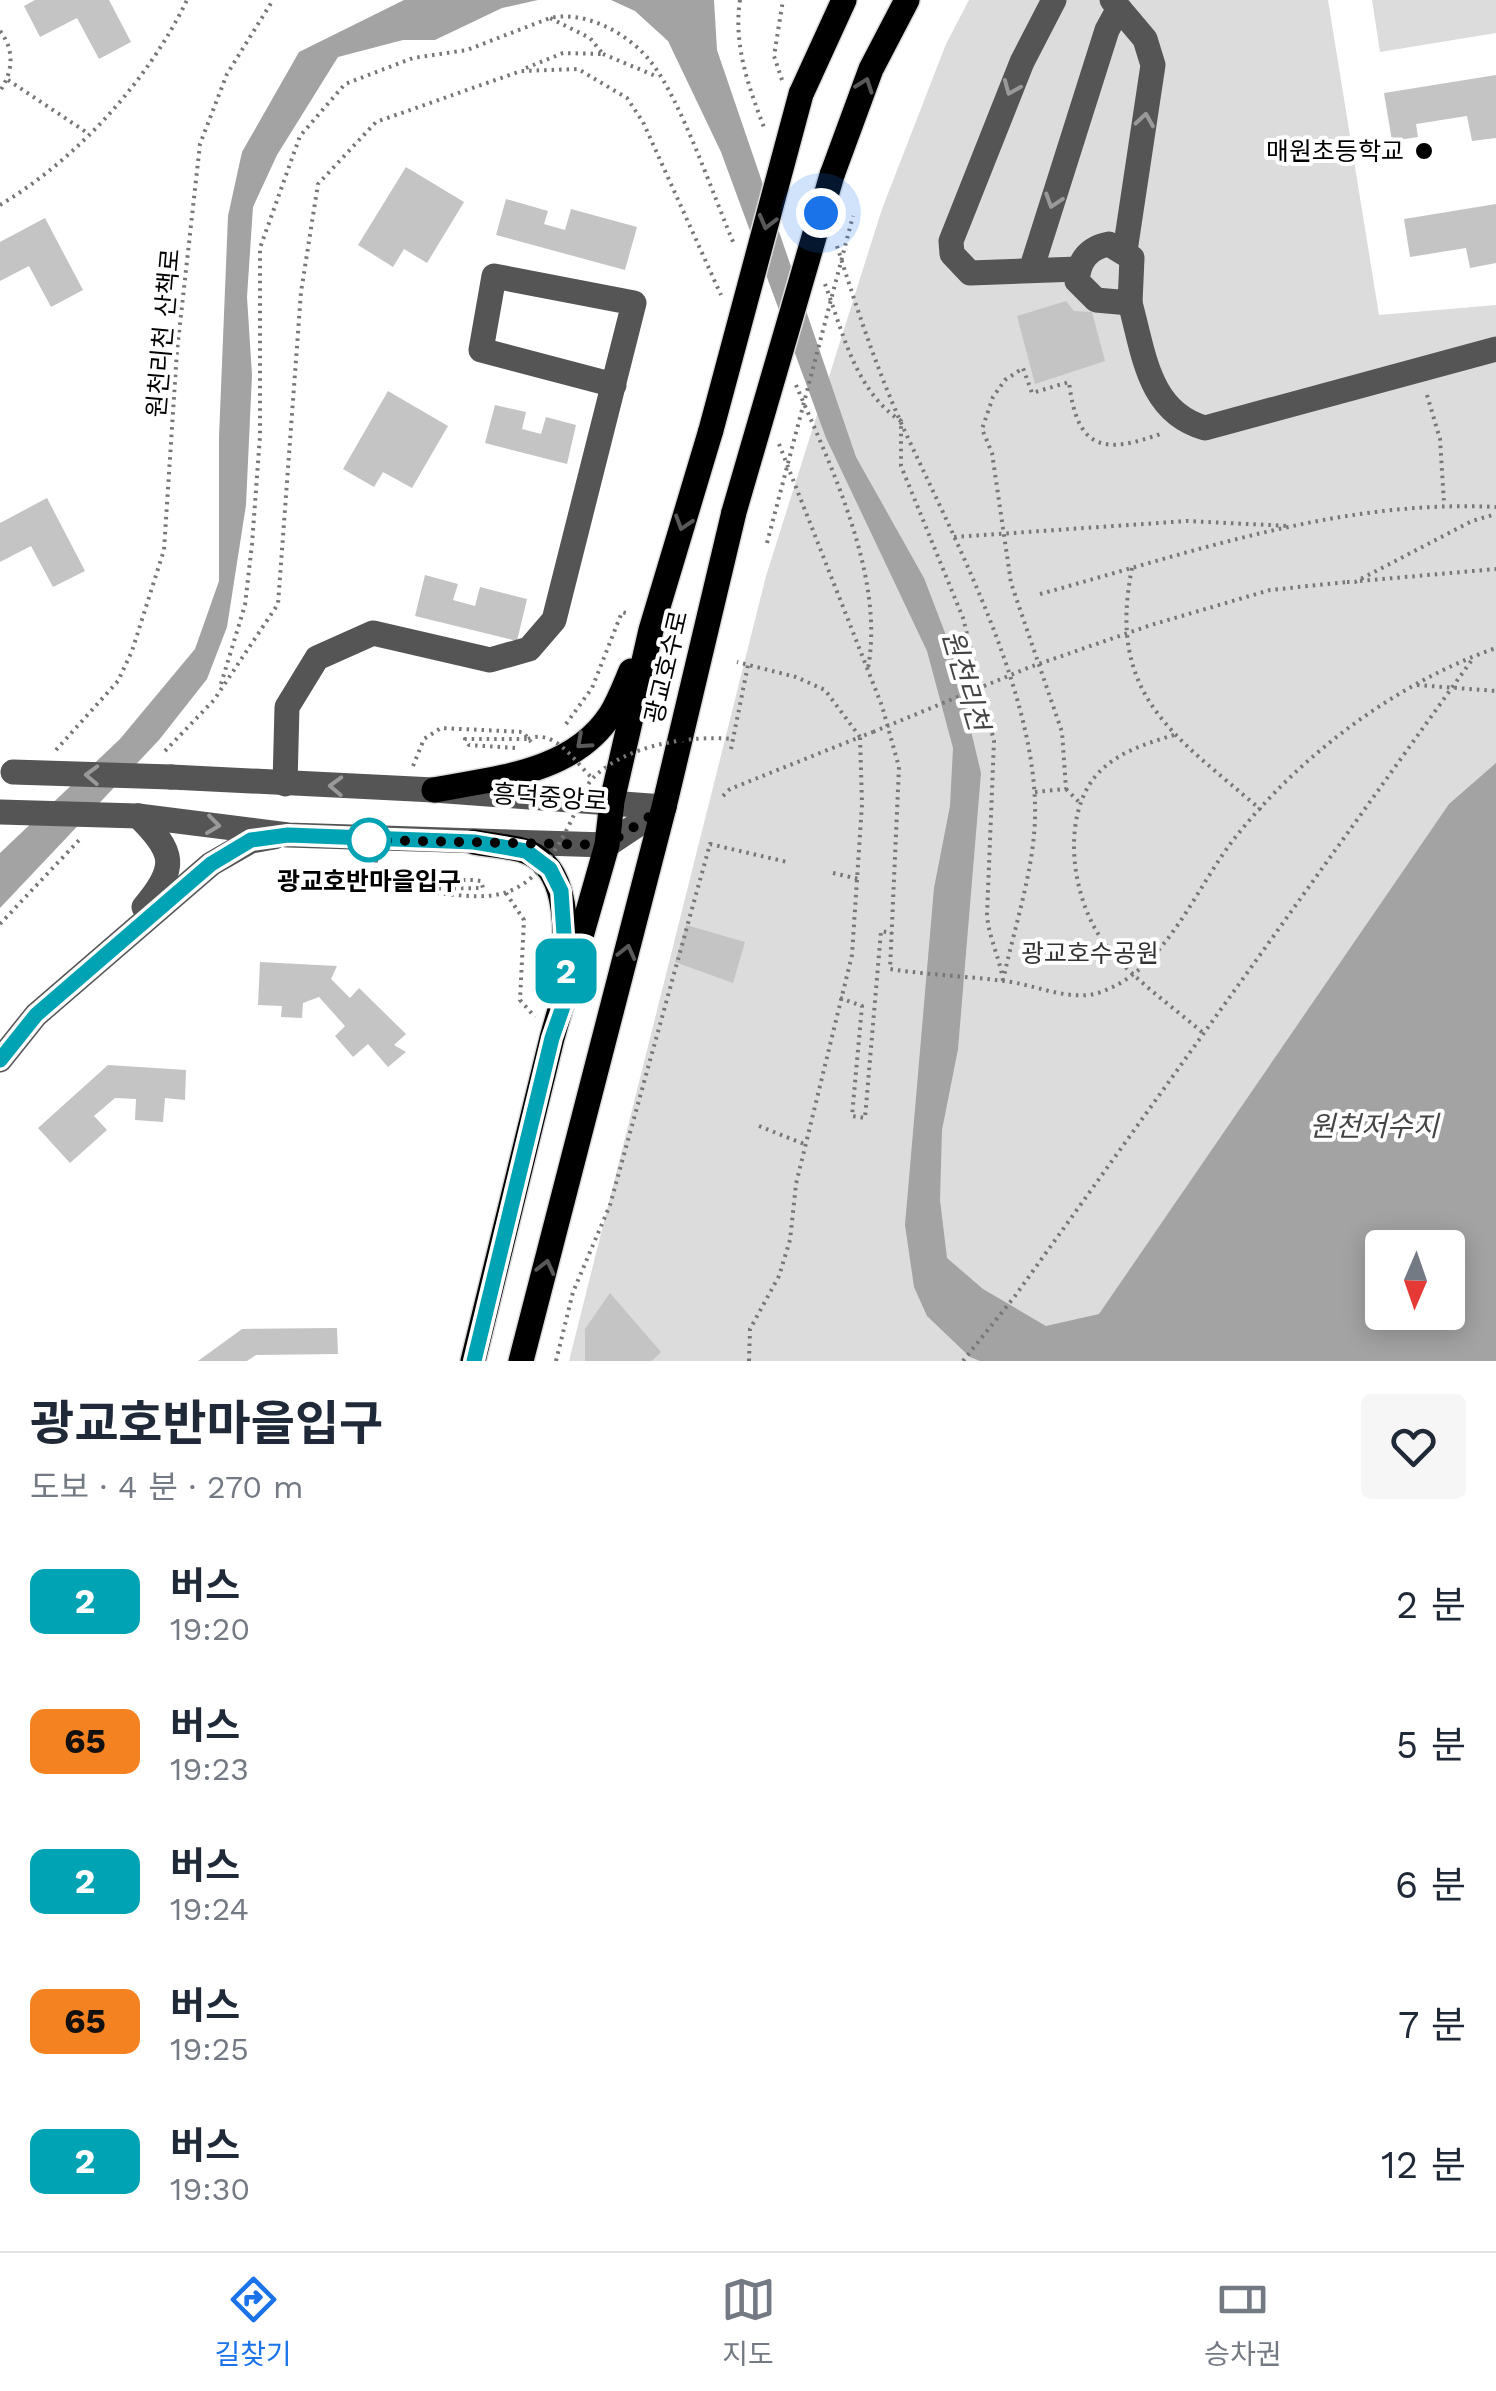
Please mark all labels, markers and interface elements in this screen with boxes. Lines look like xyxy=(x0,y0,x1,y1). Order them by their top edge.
one-way arrow xyxy=(853,78,874,95)
one-way arrow xyxy=(1003,78,1023,96)
one-way arrow xyxy=(1133,112,1154,128)
place label: 매원초등학교 xyxy=(1266,137,1404,166)
marker: 매원초등학교 xyxy=(1413,140,1435,162)
your location xyxy=(796,188,846,238)
one-way arrow xyxy=(1044,191,1064,208)
one-way arrow xyxy=(757,213,778,230)
street label: 원천리천 산책로 xyxy=(142,247,185,419)
one-way arrow xyxy=(674,514,695,531)
street label: 광교호수로 xyxy=(639,608,694,726)
water label: 원천리천 xyxy=(935,626,996,737)
one-way arrow xyxy=(576,730,595,748)
one-way arrow xyxy=(84,764,100,785)
one-way arrow xyxy=(328,776,344,797)
street label: 흥덕중앙로 xyxy=(492,779,608,816)
one-way arrow xyxy=(205,814,221,835)
marker: 광교호반마을입구 xyxy=(348,819,390,861)
place label: 광교호반마을입구 xyxy=(277,867,461,896)
line badge: 2 xyxy=(534,938,598,1004)
park label: 광교호수공원 xyxy=(1021,939,1159,968)
one-way arrow xyxy=(615,944,636,961)
text: 2 xyxy=(556,950,576,992)
water label: 원천저수지 xyxy=(1310,1110,1441,1143)
north arrow xyxy=(1365,1230,1465,1330)
map controls xyxy=(1365,1230,1465,1330)
one-way arrow xyxy=(534,1259,555,1276)
button: heart xyxy=(1361,1394,1466,1499)
text: 광교호반마을입구 xyxy=(30,1395,383,1452)
text: 도보 · 4 분 · 270 m xyxy=(30,1468,304,1506)
text: 버스 xyxy=(170,1564,240,1608)
text: 2 xyxy=(75,1580,95,1622)
text: 2 분 xyxy=(1396,1583,1466,1627)
text: 19:20 xyxy=(170,1610,250,1648)
text: 버스 xyxy=(170,1704,240,1748)
text: 65 xyxy=(64,1720,106,1762)
text: 5 분 xyxy=(1396,1723,1466,1767)
text: 19:23 xyxy=(170,1750,249,1788)
text: 버스 xyxy=(170,1844,240,1888)
text: 2 xyxy=(75,1860,95,1902)
text: 6 분 xyxy=(1395,1863,1466,1907)
text: 19:24 xyxy=(170,1890,249,1928)
text: 버스 xyxy=(170,1984,240,2028)
text: 65 xyxy=(64,2000,106,2042)
text: 7 분 xyxy=(1398,2003,1466,2047)
text: 19:25 xyxy=(170,2030,249,2068)
text: 버스 xyxy=(170,2124,240,2168)
text: 2 xyxy=(75,2140,95,2182)
text: 12 분 xyxy=(1381,2143,1466,2187)
text: 19:30 xyxy=(170,2170,250,2208)
tab: 길찾기 xyxy=(214,2272,292,2372)
tab: 지도 xyxy=(721,2272,776,2372)
tab: 승차권 xyxy=(1204,2272,1282,2372)

